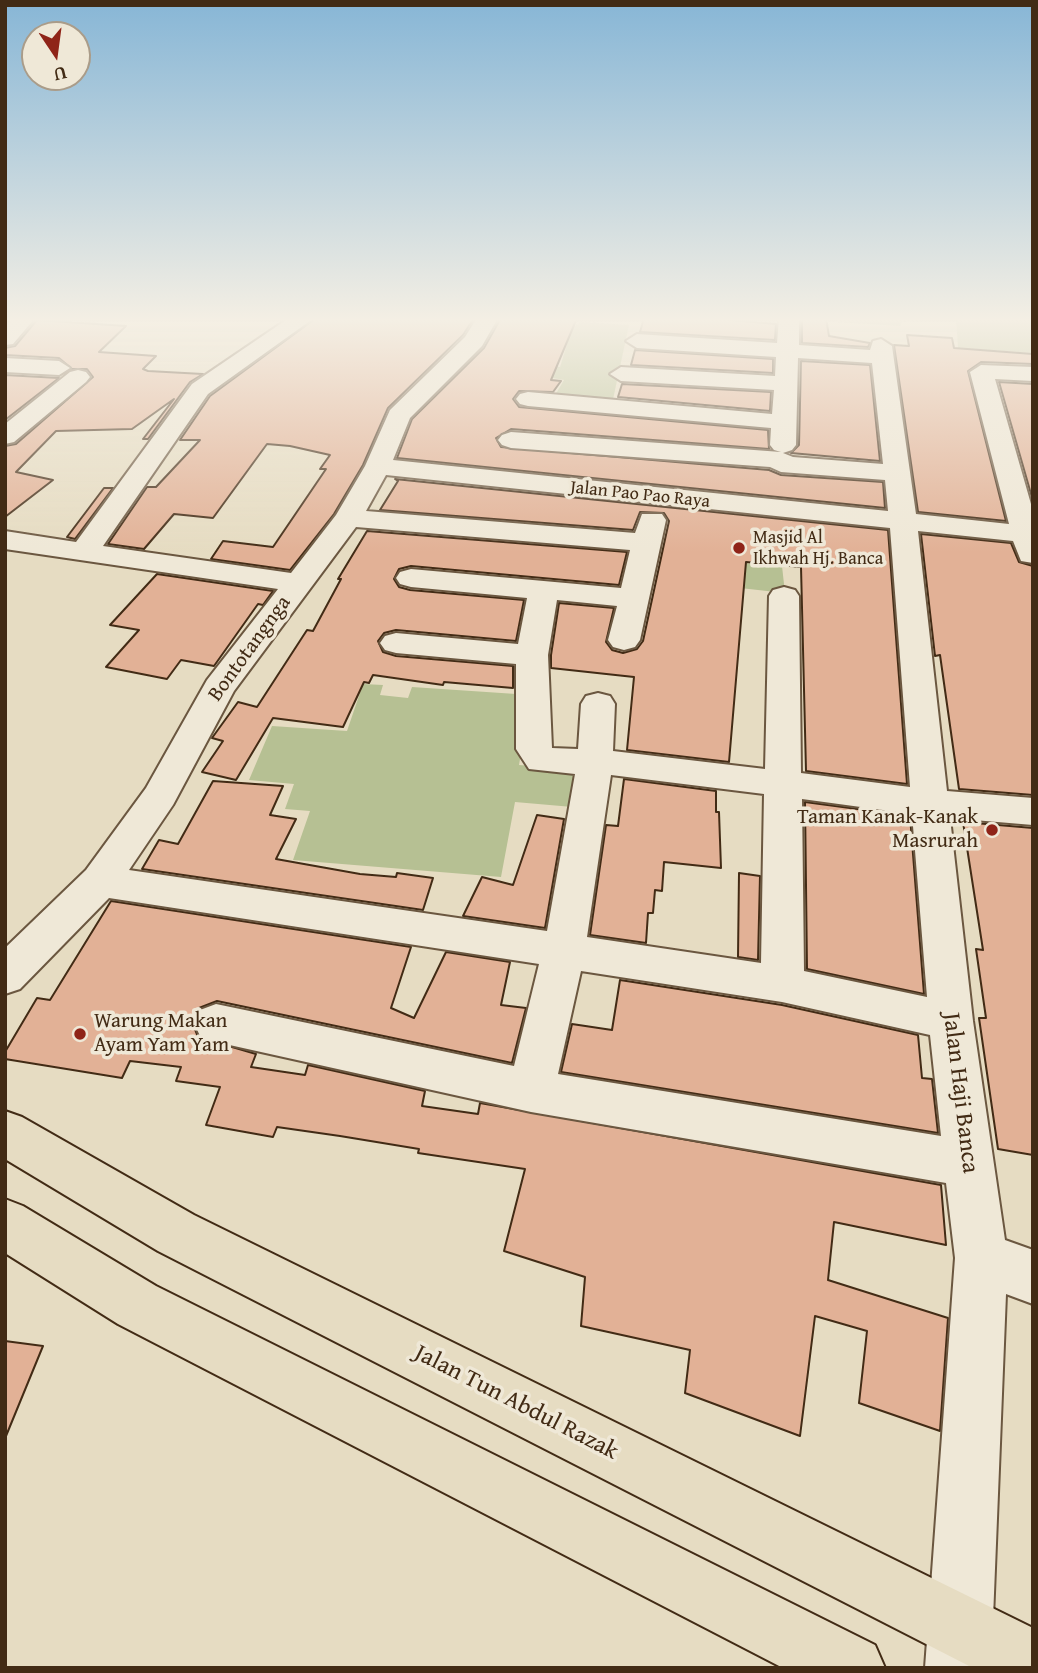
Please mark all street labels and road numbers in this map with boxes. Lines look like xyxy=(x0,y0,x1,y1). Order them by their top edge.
street label: Jalan Pao Pao Raya xyxy=(569,477,711,513)
street label: Bontotangnga xyxy=(203,591,297,707)
street label: Jalan Haji Banca xyxy=(936,1011,984,1175)
street label: Jalan Tun Abdul Razak xyxy=(409,1339,623,1467)

